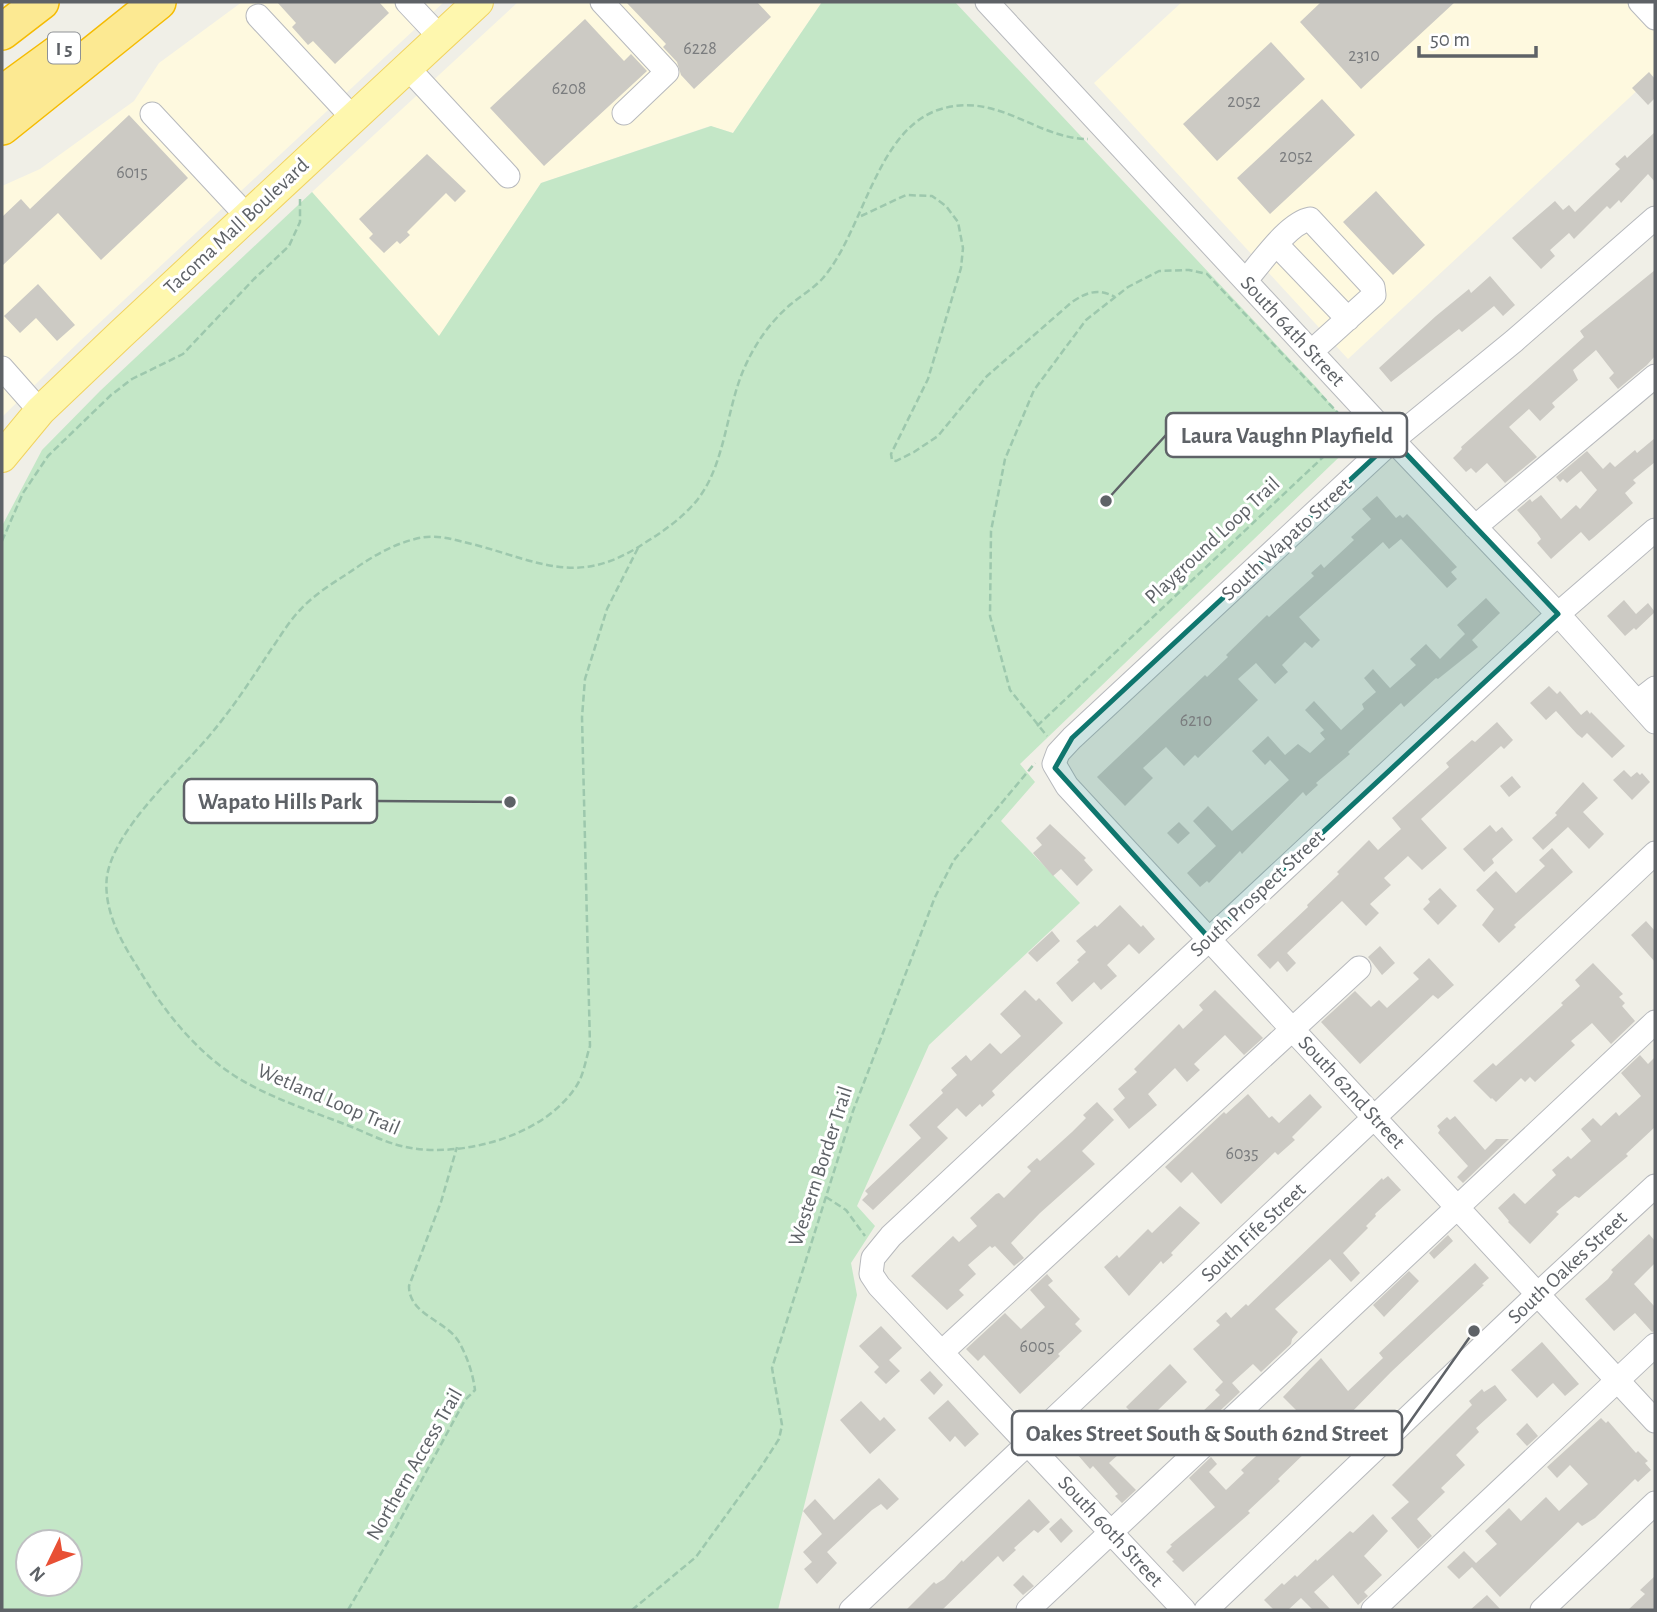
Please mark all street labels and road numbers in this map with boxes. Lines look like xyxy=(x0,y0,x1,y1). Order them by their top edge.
road number: I 5 xyxy=(48,32,80,64)
street label: Tacoma Mall Boulevard xyxy=(160,154,313,299)
street label: South 64th Street xyxy=(1237,272,1349,391)
street label: Playground Loop Trail xyxy=(1141,473,1284,608)
street label: South Wapato Street xyxy=(1217,474,1355,605)
street label: South Prospect Street xyxy=(1186,826,1329,961)
street label: South 62nd Street xyxy=(1294,1032,1409,1153)
street label: Wetland Loop Trail xyxy=(254,1060,403,1139)
street label: Western Border Trail xyxy=(785,1084,856,1249)
street label: South Fife Street xyxy=(1197,1179,1310,1286)
street label: South Oakes Street xyxy=(1504,1207,1631,1328)
street label: Northern Access Trail xyxy=(363,1385,466,1544)
street label: South 60th Street xyxy=(1054,1472,1167,1591)

